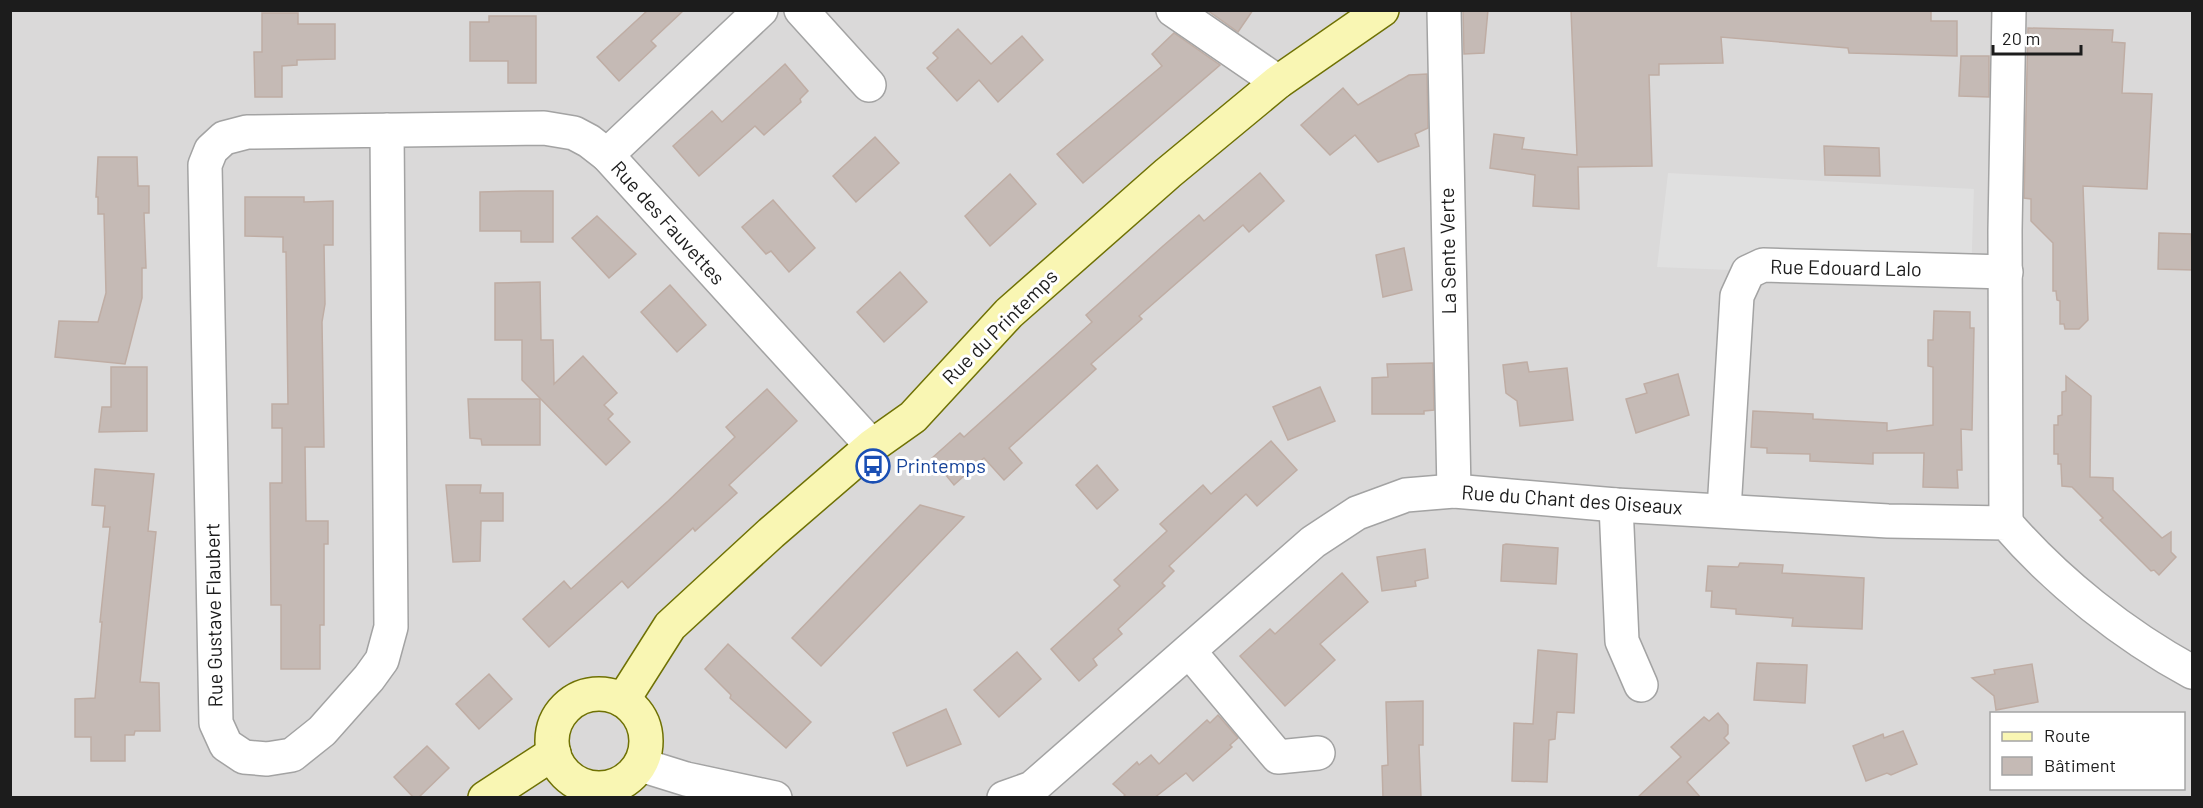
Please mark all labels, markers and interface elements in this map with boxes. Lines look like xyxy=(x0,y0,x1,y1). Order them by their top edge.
scale bar xyxy=(1993,18,2082,56)
text: 20 m xyxy=(2002,27,2040,49)
street label: Rue des Fauvettes xyxy=(607,155,731,289)
street label: La Sente Verte xyxy=(1434,187,1460,315)
street label: Rue Edouard Lalo xyxy=(1770,254,1922,280)
street label: Rue du Printemps xyxy=(937,264,1062,389)
bus stop icon: Printemps xyxy=(855,448,891,484)
place label: Printemps xyxy=(896,453,986,477)
street label: Rue du Chant des Oiseaux xyxy=(1461,479,1684,519)
street label: Rue Gustave Flaubert xyxy=(199,523,227,708)
legend xyxy=(1990,712,2185,790)
text: Route xyxy=(2044,724,2090,746)
text: Bâtiment xyxy=(2044,754,2116,776)

